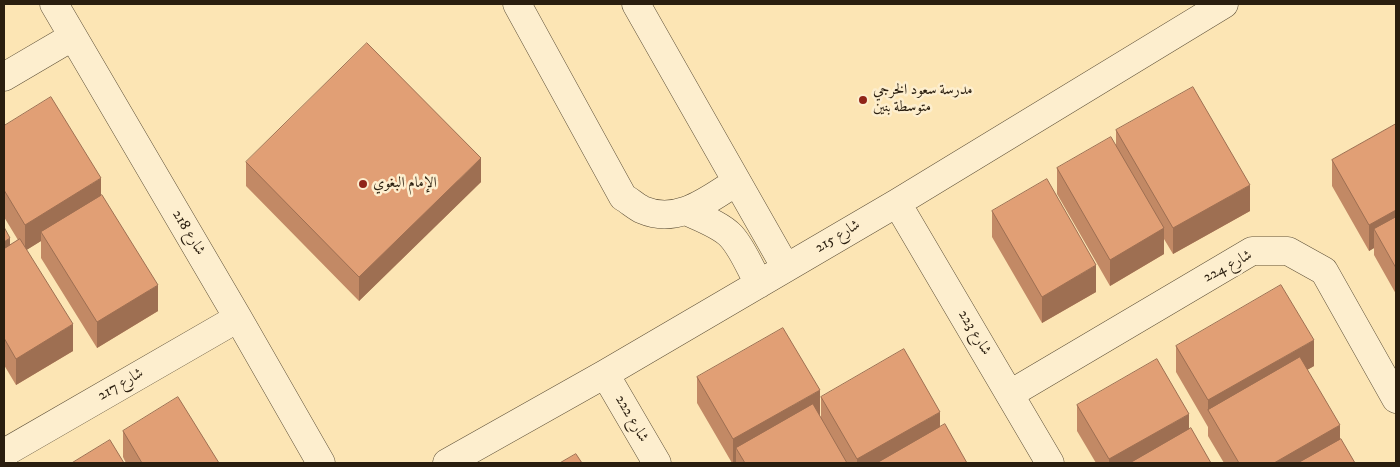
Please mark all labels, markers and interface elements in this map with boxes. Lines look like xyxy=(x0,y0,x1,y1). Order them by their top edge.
place label: مدرسة سعود الخرجي متوسطة بنين xyxy=(873,82,973,117)
marker: مدرسة سعود الخرجي متوسطة بنين xyxy=(857,94,869,106)
place label: الإمام البغوي xyxy=(373,175,437,193)
marker: الإمام البغوي xyxy=(357,178,369,190)
street label: شارع 218 xyxy=(168,207,208,259)
street label: شارع 215 xyxy=(812,217,864,257)
street label: شارع 224 xyxy=(1201,247,1255,287)
street label: شارع 223 xyxy=(954,307,994,359)
street label: شارع 217 xyxy=(95,365,147,405)
street label: شارع 222 xyxy=(610,392,652,446)

